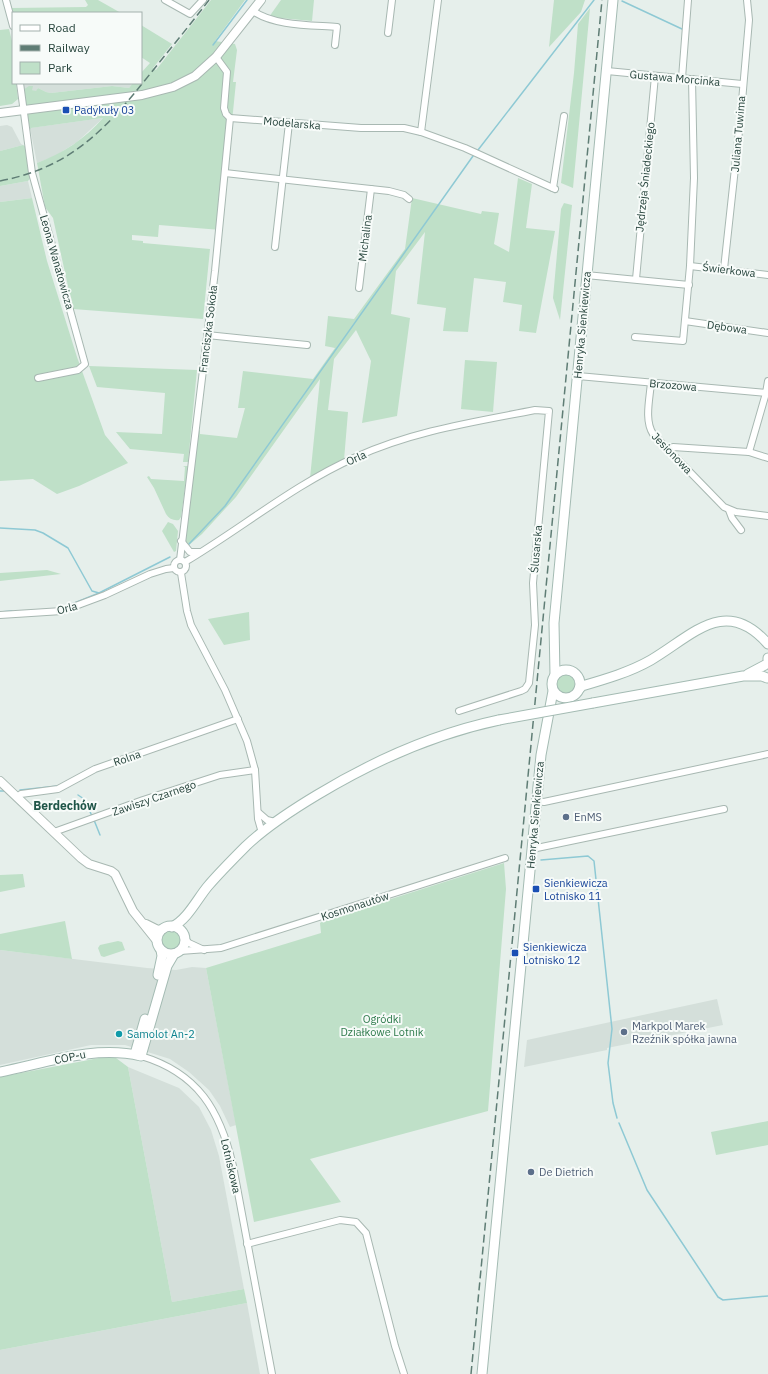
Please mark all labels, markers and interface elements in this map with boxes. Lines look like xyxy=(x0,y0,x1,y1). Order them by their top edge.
legend xyxy=(12,12,142,84)
text: Road xyxy=(48,20,76,35)
text: Railway xyxy=(48,40,90,55)
text: Park xyxy=(48,60,73,75)
street label: Gustawa Morcinka xyxy=(629,67,721,89)
street label: Juliana Tuwima xyxy=(728,95,748,173)
place label: Padykuły 03 xyxy=(74,103,134,117)
marker: Padykuły 03 xyxy=(61,105,71,115)
street label: Modelarska xyxy=(263,114,321,132)
street label: Jędrzeja Śniadeckiego xyxy=(632,122,658,232)
street label: Leona Wanatowicza xyxy=(37,213,77,311)
street label: Michalina xyxy=(355,214,375,262)
street label: Świerkowa xyxy=(702,260,757,280)
street label: Henryka Sienkiewicza xyxy=(570,271,594,379)
street label: Franciszka Sokoła xyxy=(196,284,220,374)
street label: Dębowa xyxy=(706,317,748,337)
street label: Brzozowa xyxy=(649,376,697,394)
street label: Jesionowa xyxy=(649,429,695,477)
street label: Orla xyxy=(344,447,368,469)
street label: Ślusarska xyxy=(527,524,545,573)
street label: Orla xyxy=(55,599,79,617)
street label: Rolna xyxy=(111,747,143,769)
street label: Henryka Sienkiewicza xyxy=(523,761,547,869)
street label: Zawiszy Czarnego xyxy=(110,777,198,819)
district label: Berdechów xyxy=(33,798,97,813)
place label: EnMS xyxy=(574,810,602,824)
marker: EnMS xyxy=(561,812,571,822)
place label: Sienkiewicza Lotnisko 11 xyxy=(544,876,608,903)
marker: Sienkiewicza Lotnisko 11 xyxy=(531,884,541,894)
street label: Kosmonautów xyxy=(319,888,391,924)
place label: Sienkiewicza Lotnisko 12 xyxy=(523,940,587,967)
marker: Sienkiewicza Lotnisko 12 xyxy=(510,948,520,958)
park label: Ogródki Działkowe Lotnik xyxy=(340,1012,424,1039)
place label: Markpol Marek Rzeźnik spółka jawna xyxy=(632,1019,737,1046)
place label: Samolot An-2 xyxy=(127,1027,195,1041)
marker: Markpol Marek Rzeźnik spółka jawna xyxy=(619,1027,629,1037)
marker: Samolot An-2 xyxy=(114,1029,124,1039)
street label: COP-u xyxy=(53,1047,87,1067)
street label: Lotniskowa xyxy=(218,1137,244,1195)
place label: De Dietrich xyxy=(539,1165,594,1179)
marker: De Dietrich xyxy=(526,1167,536,1177)

